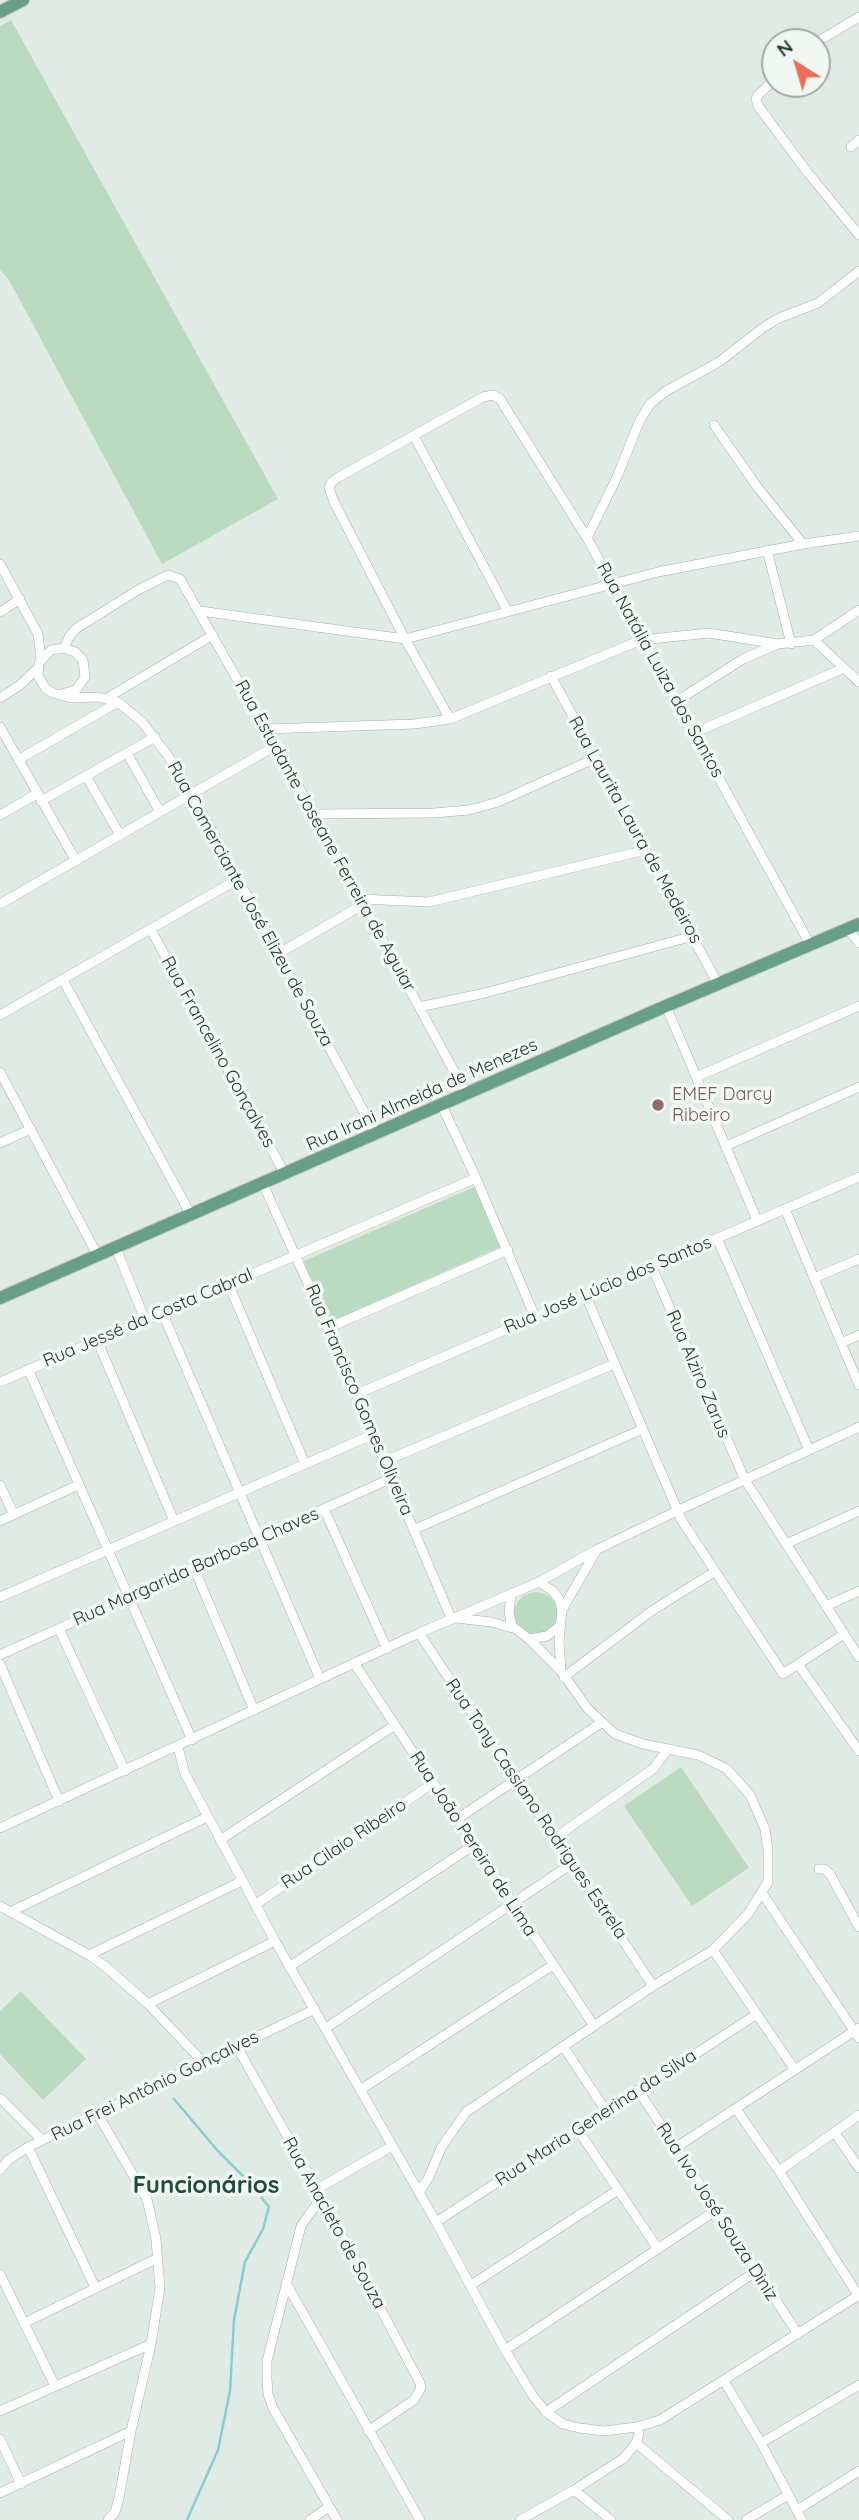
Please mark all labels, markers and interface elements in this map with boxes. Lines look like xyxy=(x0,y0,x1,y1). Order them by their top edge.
north arrow xyxy=(761,28,831,98)
text: N xyxy=(772,34,797,62)
street label: Rua Natália Luiza dos Santos xyxy=(592,559,728,781)
street label: Rua Estudante Joseane Ferreira de Aguiar xyxy=(230,676,420,996)
street label: Rua Laurita Laura de Medeiros xyxy=(563,713,707,947)
street label: Rua Comerciante José Elizeu de Souza xyxy=(162,758,338,1050)
street label: Rua Francelino Gonçalves xyxy=(156,953,280,1151)
street label: Rua Irani Almeida de Menezes xyxy=(303,1034,541,1156)
place label: EMEF Darcy Ribeiro xyxy=(672,1084,772,1126)
marker: EMEF Darcy Ribeiro xyxy=(650,1097,666,1113)
street label: Rua José Lúcio dos Santos xyxy=(501,1231,715,1339)
street label: Rua Jessé da Costa Cabral xyxy=(40,1264,256,1372)
street label: Rua Francisco Gomes Oliveira xyxy=(300,1281,418,1519)
street label: Rua Alziro Zarus xyxy=(661,1307,735,1441)
street label: Rua Margarida Barbosa Chaves xyxy=(70,1503,322,1631)
street label: Rua Tony Cassiano Rodrigues Estrela xyxy=(441,1675,631,1943)
street label: Rua João Pereira de Lima xyxy=(405,1747,541,1941)
street label: Rua Cilaio Ribeiro xyxy=(277,1794,411,1894)
street label: Rua Frei Antônio Gonçalves xyxy=(48,2026,262,2146)
street label: Rua Maria Generina da Silva xyxy=(491,2045,701,2191)
street label: Rua Ivo José Souza Diniz xyxy=(651,2119,783,2305)
street label: Rua Anacleto de Souza xyxy=(278,2133,390,2313)
district label: Funcionários xyxy=(133,2172,279,2200)

